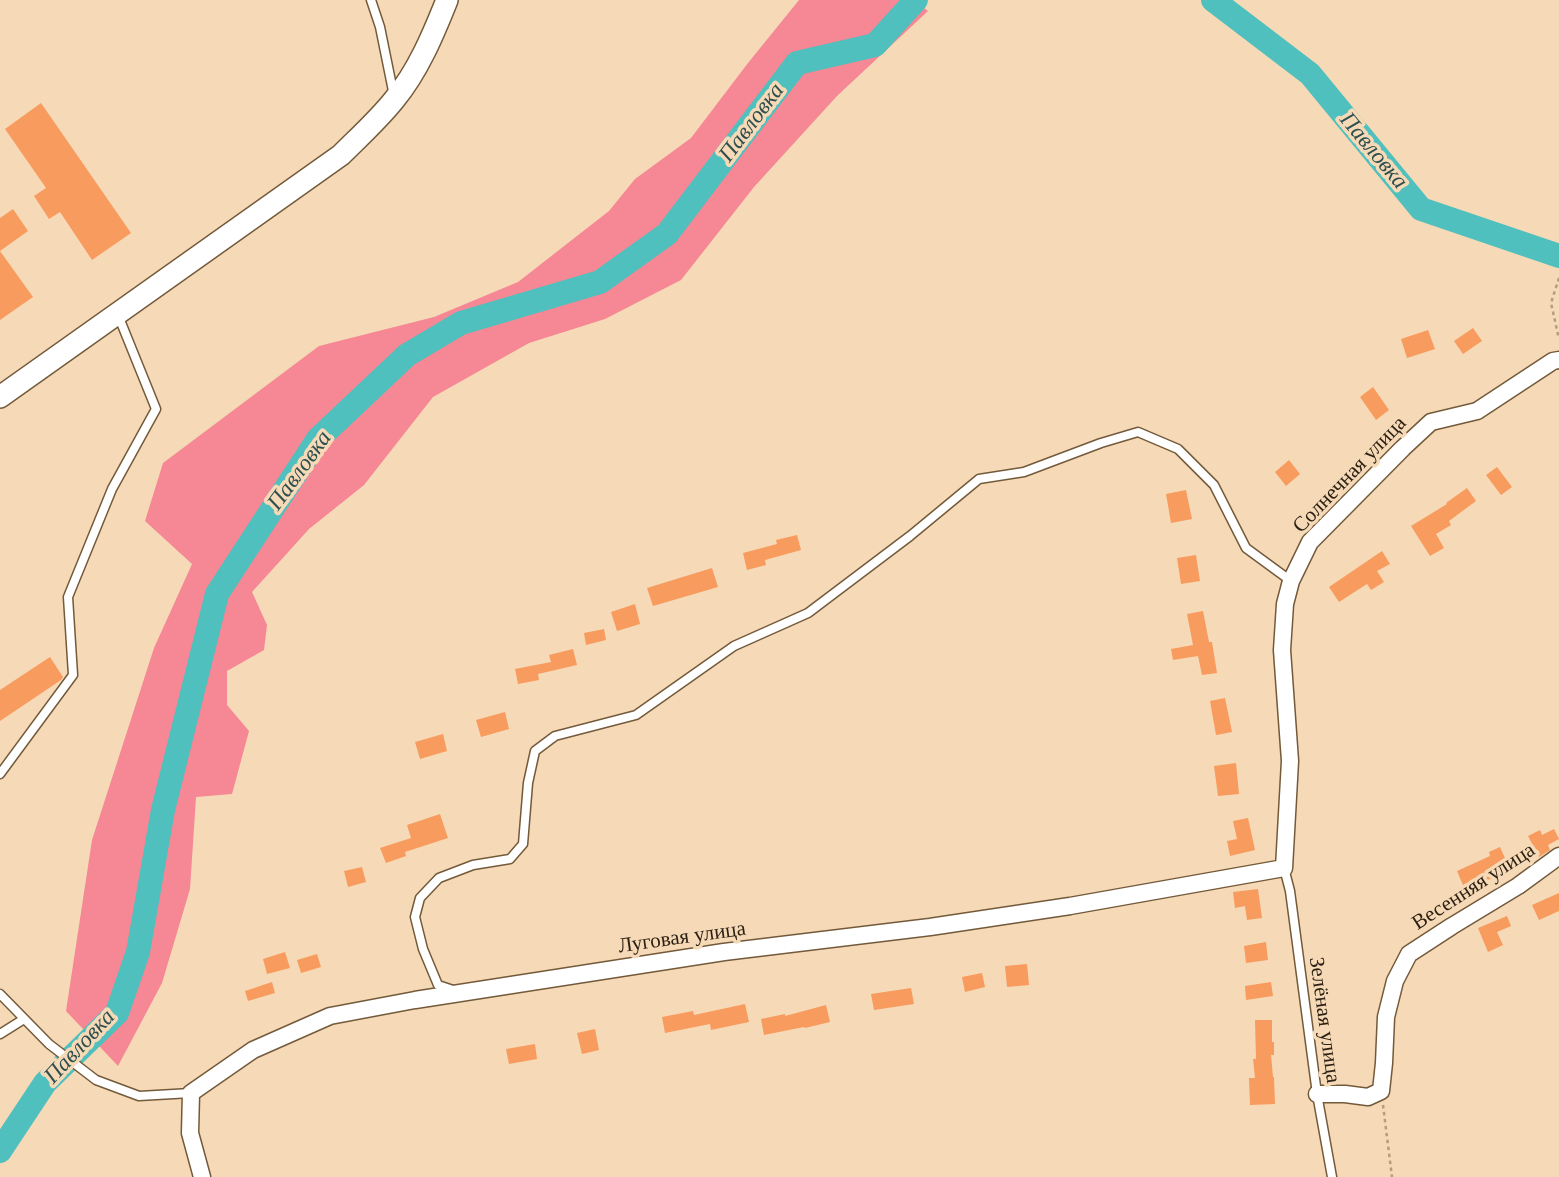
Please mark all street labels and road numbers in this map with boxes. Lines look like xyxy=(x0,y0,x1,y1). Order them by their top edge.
street label: Солнечная улица xyxy=(1288,411,1412,539)
street label: Весенняя улица xyxy=(1408,838,1540,936)
street label: Луговая улица xyxy=(617,917,747,959)
street label: Зелёная улица xyxy=(1303,955,1345,1085)

